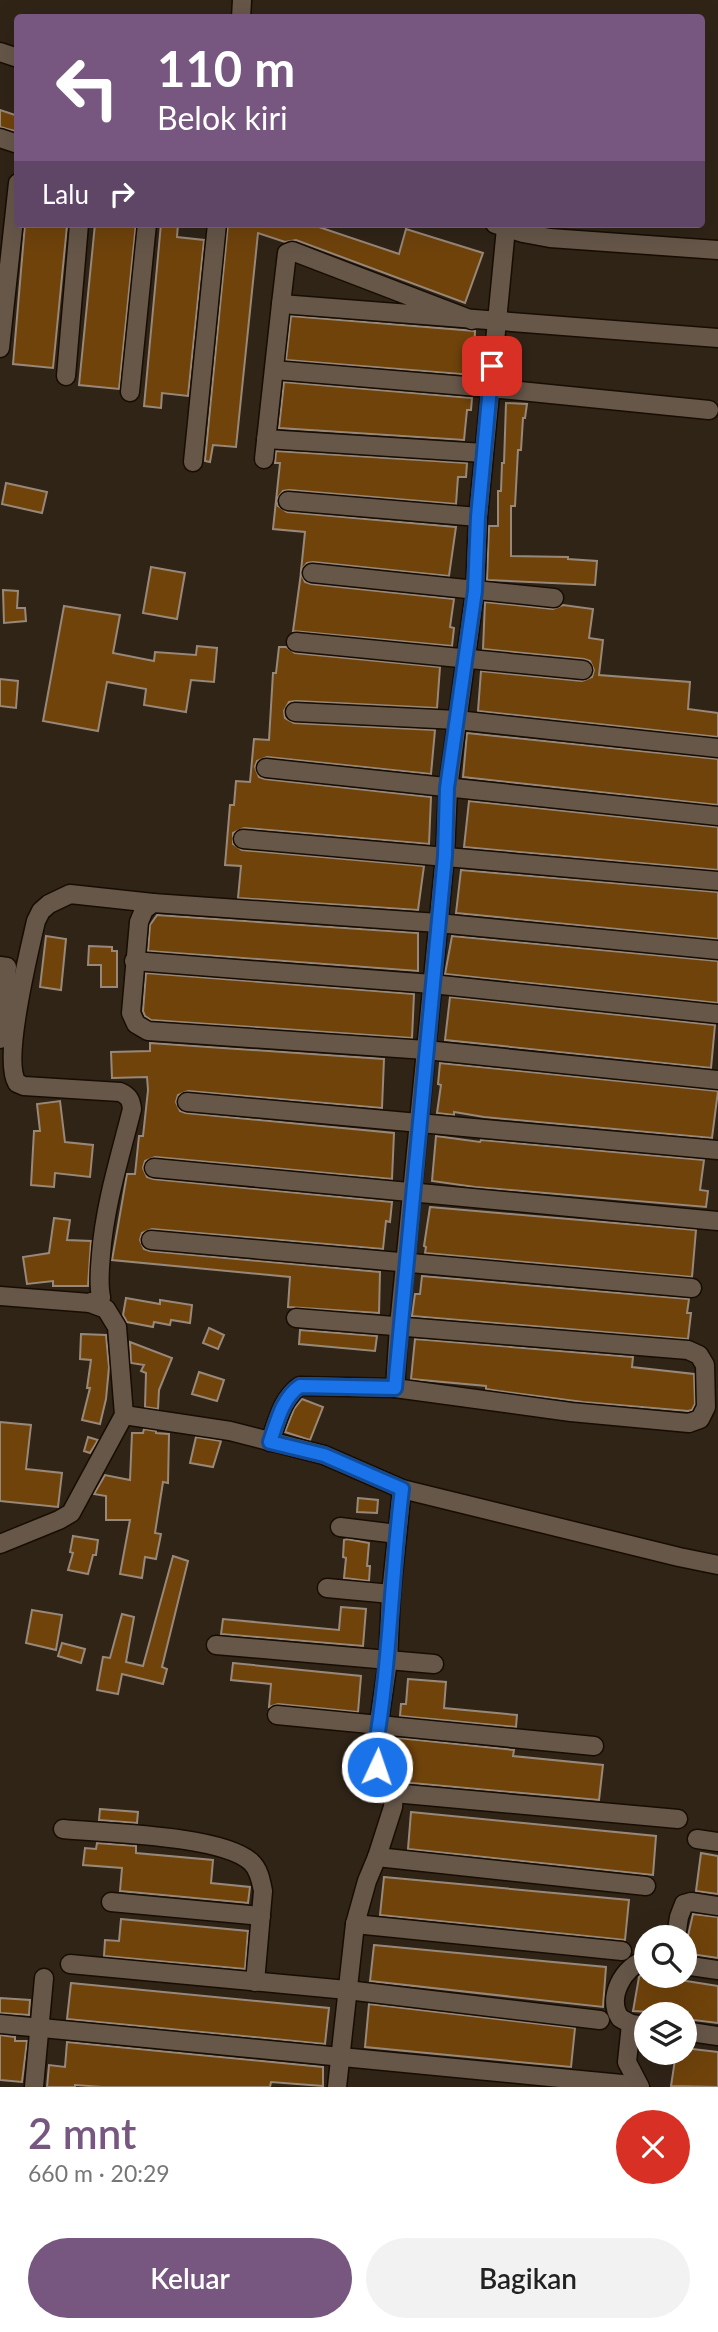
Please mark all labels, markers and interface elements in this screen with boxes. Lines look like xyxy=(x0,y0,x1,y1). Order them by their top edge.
text: 110 m xyxy=(157,39,295,97)
icon: left xyxy=(42,42,133,133)
text: Belok kiri xyxy=(157,98,288,137)
icon: right xyxy=(103,175,141,213)
text: Lalu xyxy=(42,178,89,210)
pin xyxy=(462,336,522,396)
icon: arrive xyxy=(473,347,511,385)
position arrow xyxy=(340,1730,414,1804)
map controls xyxy=(634,1925,697,2065)
button: search xyxy=(634,1925,697,1988)
button: layers xyxy=(634,2002,697,2065)
text: 2 mnt xyxy=(28,2108,136,2158)
button: close xyxy=(616,2110,690,2184)
text: 660 m · 20:29 xyxy=(28,2159,170,2187)
button: Keluar xyxy=(28,2238,352,2318)
button: Bagikan xyxy=(366,2238,690,2318)

